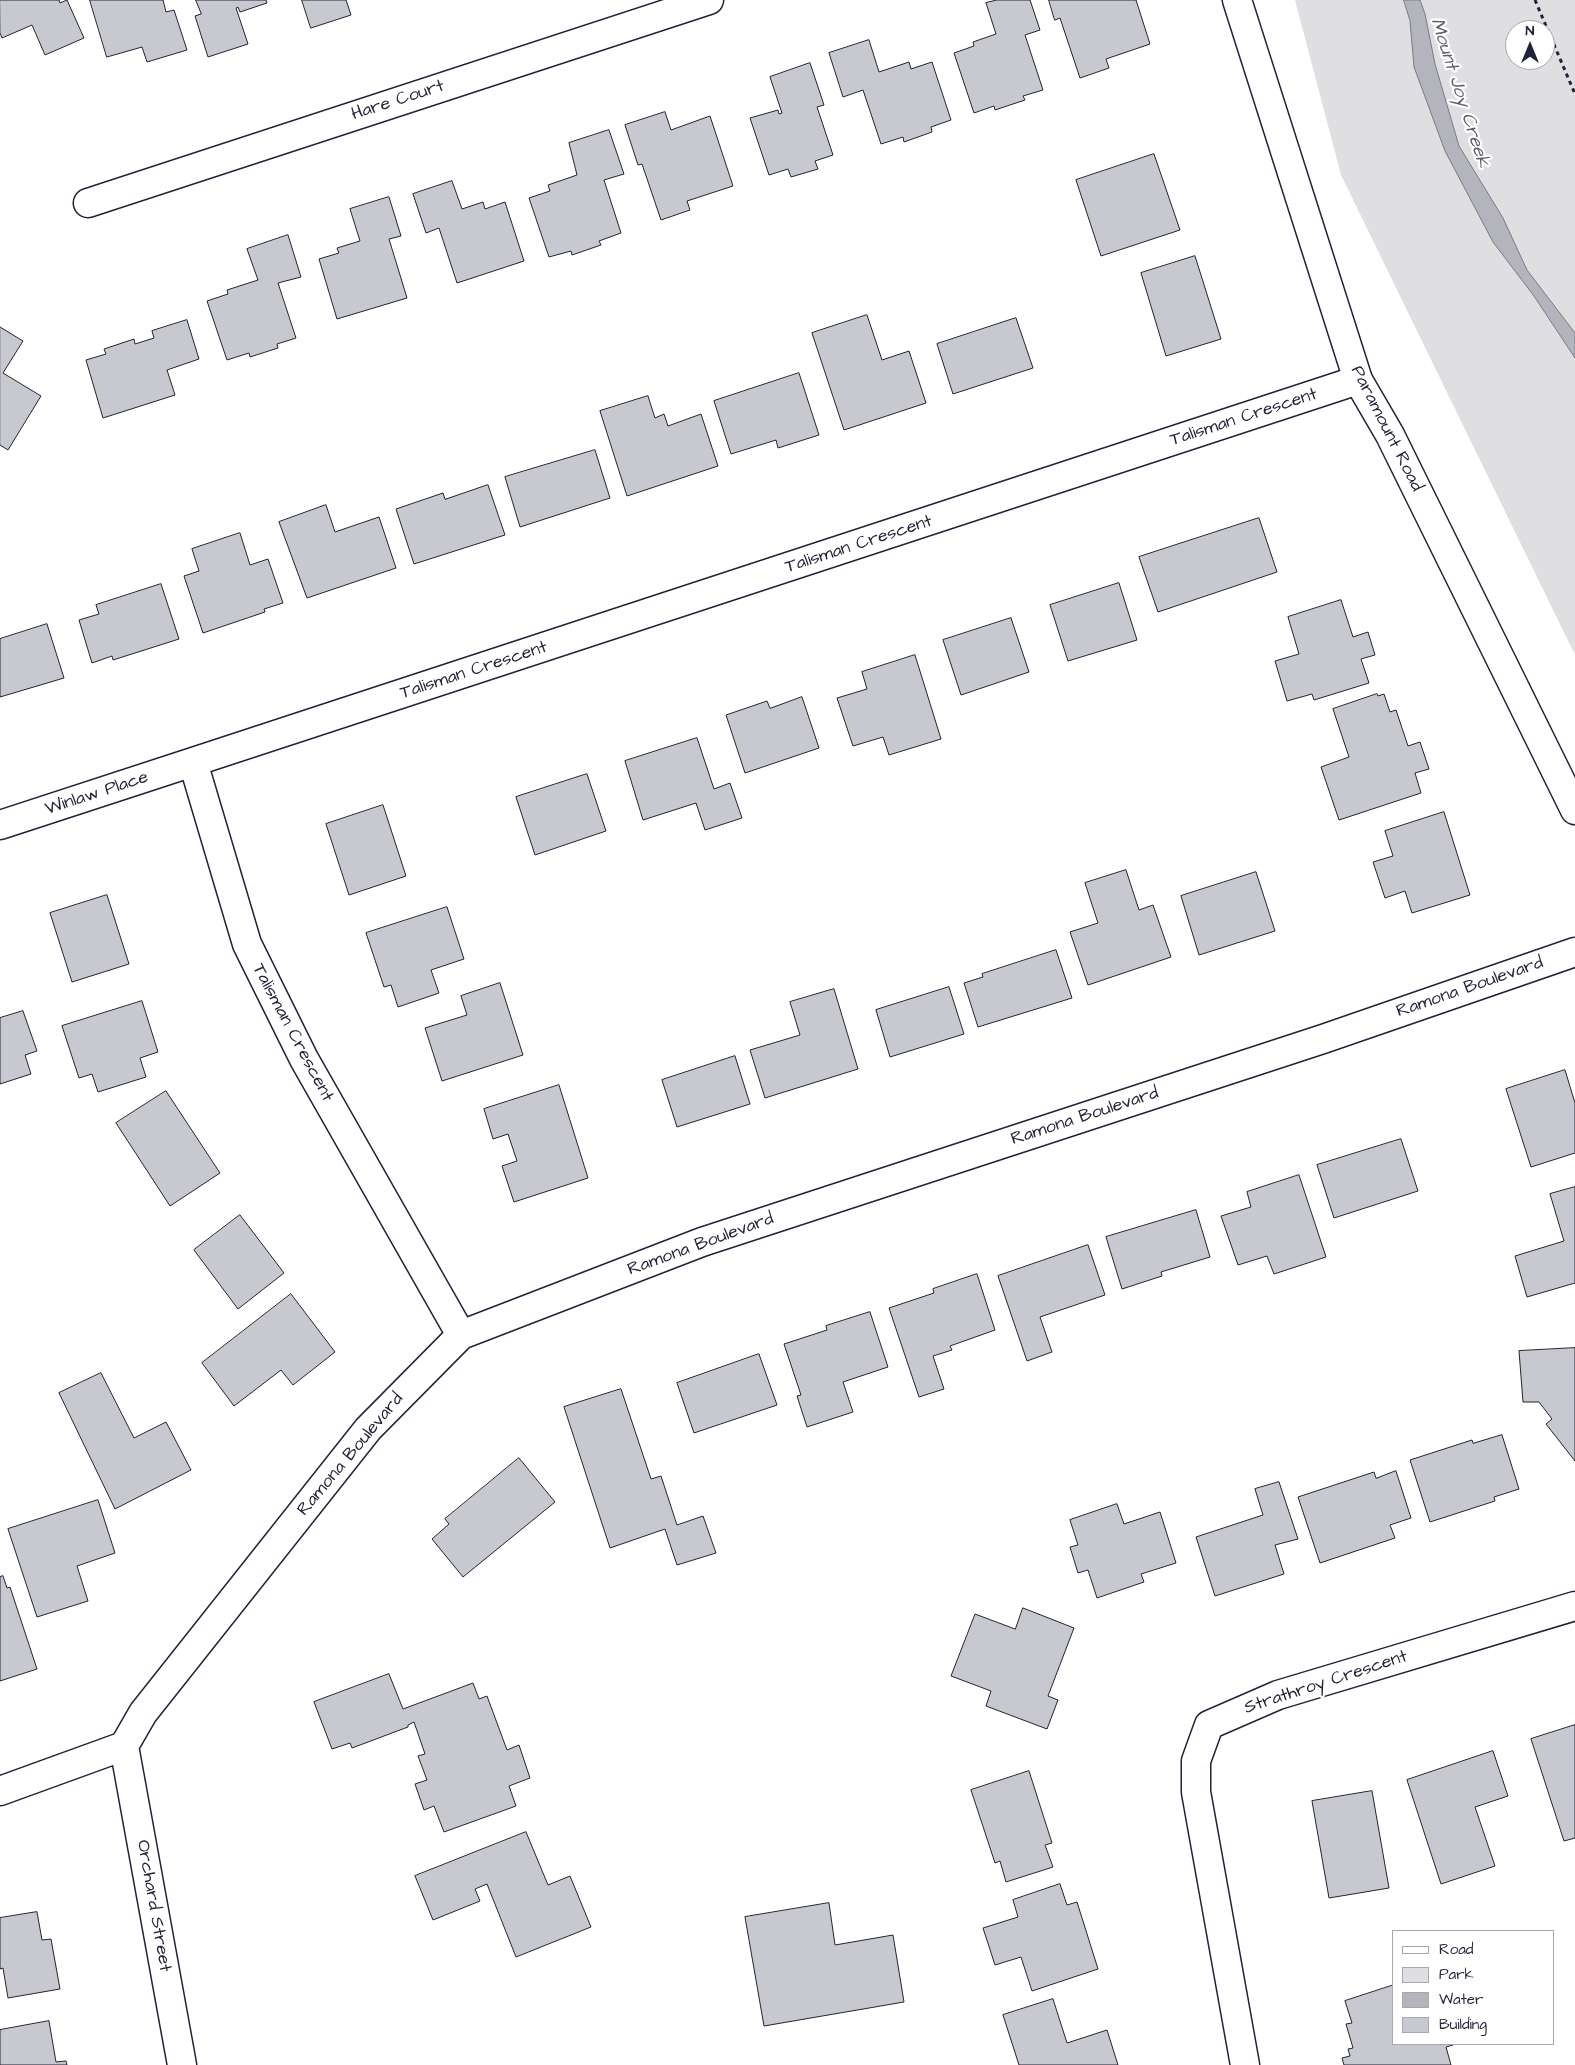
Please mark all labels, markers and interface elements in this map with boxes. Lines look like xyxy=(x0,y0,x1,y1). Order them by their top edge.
water label: Mount Joy Creek xyxy=(1424,15,1494,171)
north arrow xyxy=(1505,20,1555,70)
text: N xyxy=(1526,21,1534,41)
street label: Hare Court xyxy=(349,76,447,126)
street label: Paramount Road xyxy=(1345,363,1427,495)
street label: Talisman Crescent xyxy=(1168,384,1320,452)
street label: Talisman Crescent xyxy=(783,511,935,579)
street label: Talisman Crescent xyxy=(398,637,550,705)
street label: Winlaw Place xyxy=(43,767,151,821)
street label: Ramona Boulevard xyxy=(1394,953,1546,1023)
street label: Talisman Crescent xyxy=(247,960,337,1106)
street label: Ramona Boulevard xyxy=(1009,1083,1161,1151)
street label: Ramona Boulevard xyxy=(625,1209,777,1281)
street label: Ramona Boulevard xyxy=(293,1389,409,1521)
street label: Strathroy Crescent xyxy=(1242,1646,1410,1720)
street label: Orchard Street xyxy=(131,1838,175,1974)
legend xyxy=(1392,1930,1555,2045)
text: Road xyxy=(1439,1939,1473,1960)
text: Park xyxy=(1439,1964,1474,1985)
text: Water xyxy=(1439,1989,1483,2010)
text: Building xyxy=(1439,2014,1487,2035)

